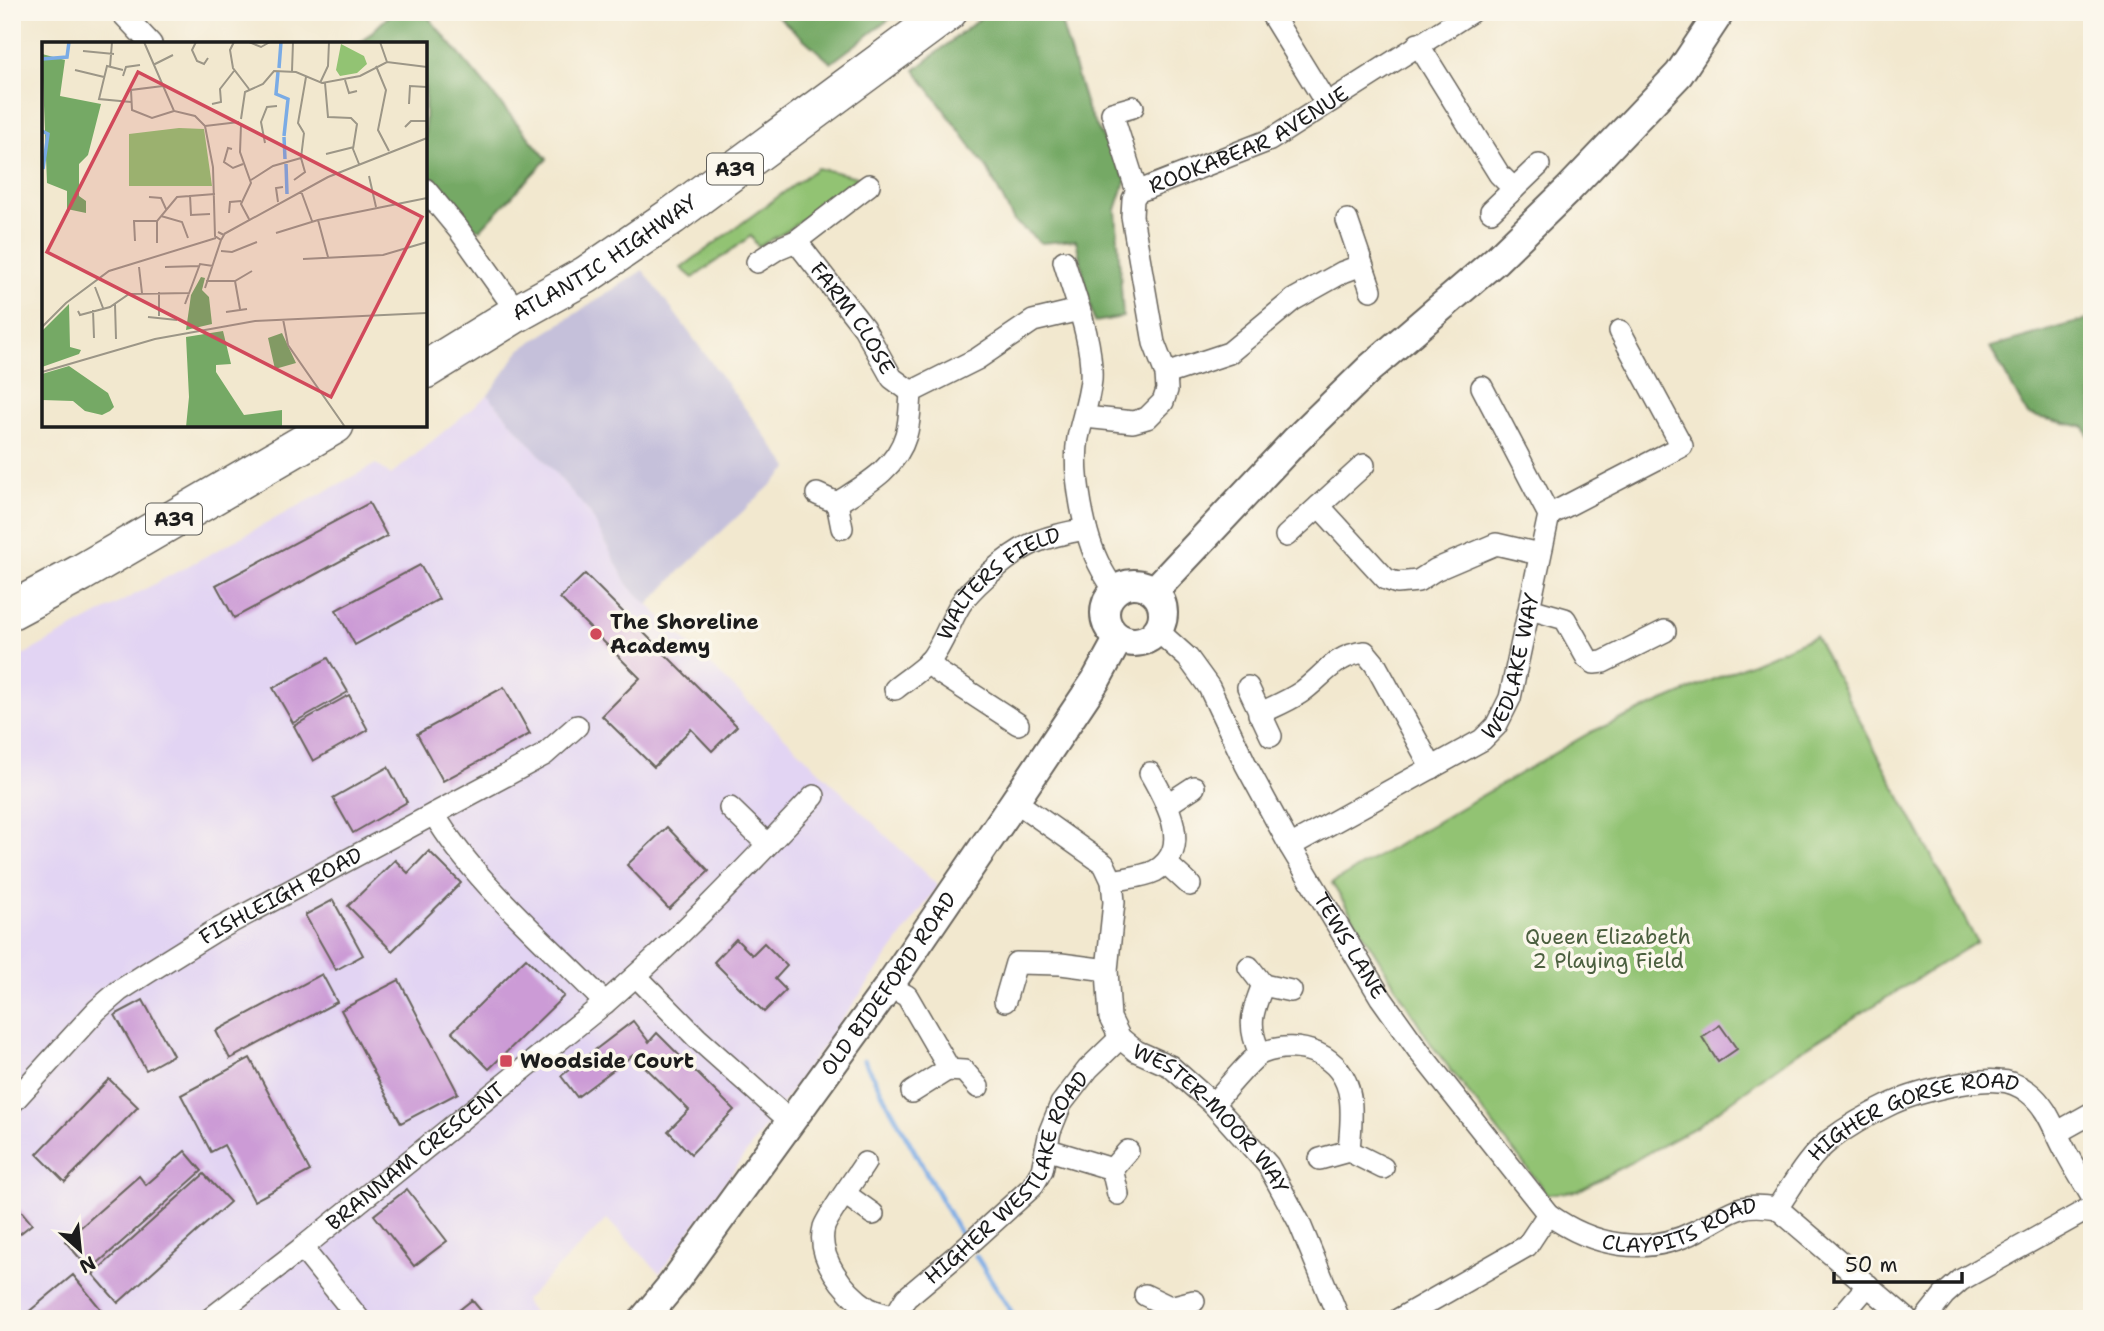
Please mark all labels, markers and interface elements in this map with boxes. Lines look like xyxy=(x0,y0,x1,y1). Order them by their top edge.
inset map xyxy=(42,42,427,427)
street label: ROOKABEAR AVENUE xyxy=(1145,80,1354,200)
road number: A39 xyxy=(707,154,763,184)
street label: ATLANTIC HIGHWAY xyxy=(507,188,703,327)
street label: FARM CLOSE xyxy=(804,256,901,380)
road number: A39 xyxy=(146,504,202,534)
street label: WALTERS FIELD xyxy=(931,521,1063,645)
street label: WEDLAKE WAY xyxy=(1476,590,1546,746)
place label: The Shoreline Academy xyxy=(610,608,759,660)
marker: The Shoreline Academy xyxy=(588,626,604,642)
street label: FISHLEIGH ROAD xyxy=(194,841,367,951)
street label: OLD BIDEFORD ROAD xyxy=(814,887,963,1081)
street label: TEWS LANE xyxy=(1307,887,1392,1004)
park label: Queen Elizabeth 2 Playing Field xyxy=(1525,923,1691,975)
street label: WESTER-MOOR WAY xyxy=(1128,1037,1295,1199)
place label: Woodside Court xyxy=(520,1047,694,1075)
marker: Woodside Court xyxy=(498,1053,514,1069)
street label: HIGHER WESTLAKE ROAD xyxy=(919,1066,1095,1291)
street label: HIGHER GORSE ROAD xyxy=(1801,1066,2023,1167)
street label: BRANNAM CRESCENT xyxy=(320,1076,510,1237)
street label: CLAYPITS ROAD xyxy=(1599,1192,1758,1260)
north arrow xyxy=(46,1216,116,1286)
scale bar xyxy=(1834,1240,1962,1284)
text: N xyxy=(75,1250,100,1279)
text: 50 m xyxy=(1845,1251,1898,1279)

